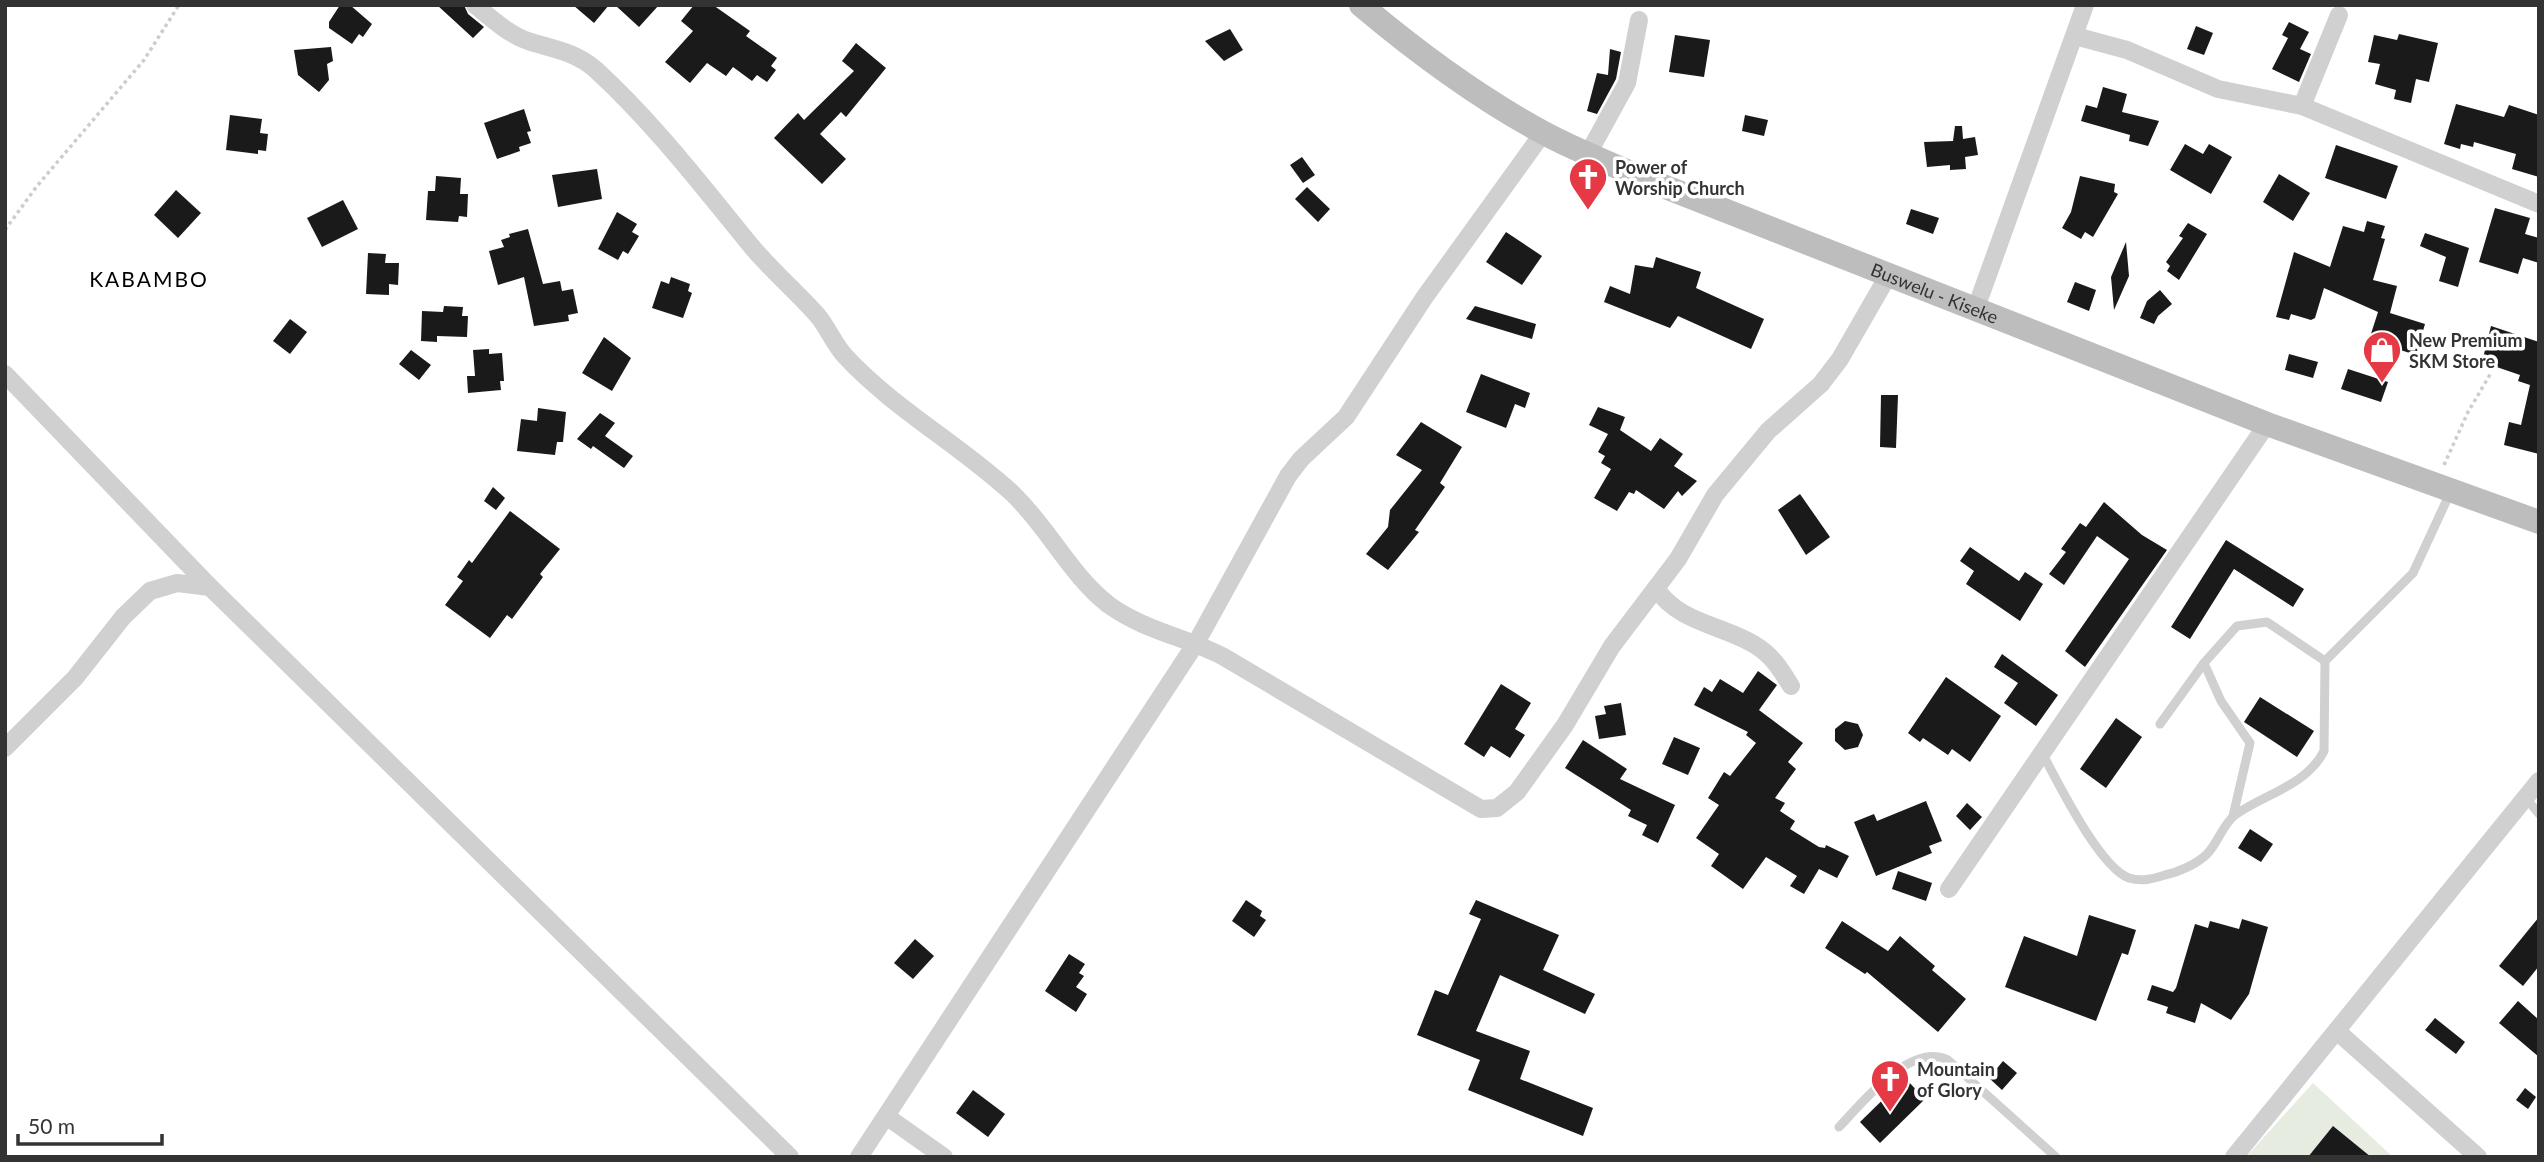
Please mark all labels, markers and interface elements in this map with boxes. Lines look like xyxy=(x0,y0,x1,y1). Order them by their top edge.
church icon: Power of Worship Church xyxy=(1567,156,1609,211)
place label: Power of Worship Church xyxy=(1615,156,1745,199)
street label: Buswelu - Kiseke xyxy=(1868,258,2001,328)
district label: KABAMBO xyxy=(89,266,209,291)
shop icon: New Premium SKM Store xyxy=(2361,329,2403,384)
place label: New Premium SKM Store xyxy=(2409,329,2522,372)
church icon: Mountain of Glory xyxy=(1869,1058,1911,1113)
place label: Mountain of Glory xyxy=(1917,1058,1995,1101)
scale bar xyxy=(18,1102,161,1146)
text: 50 m xyxy=(28,1113,75,1138)

